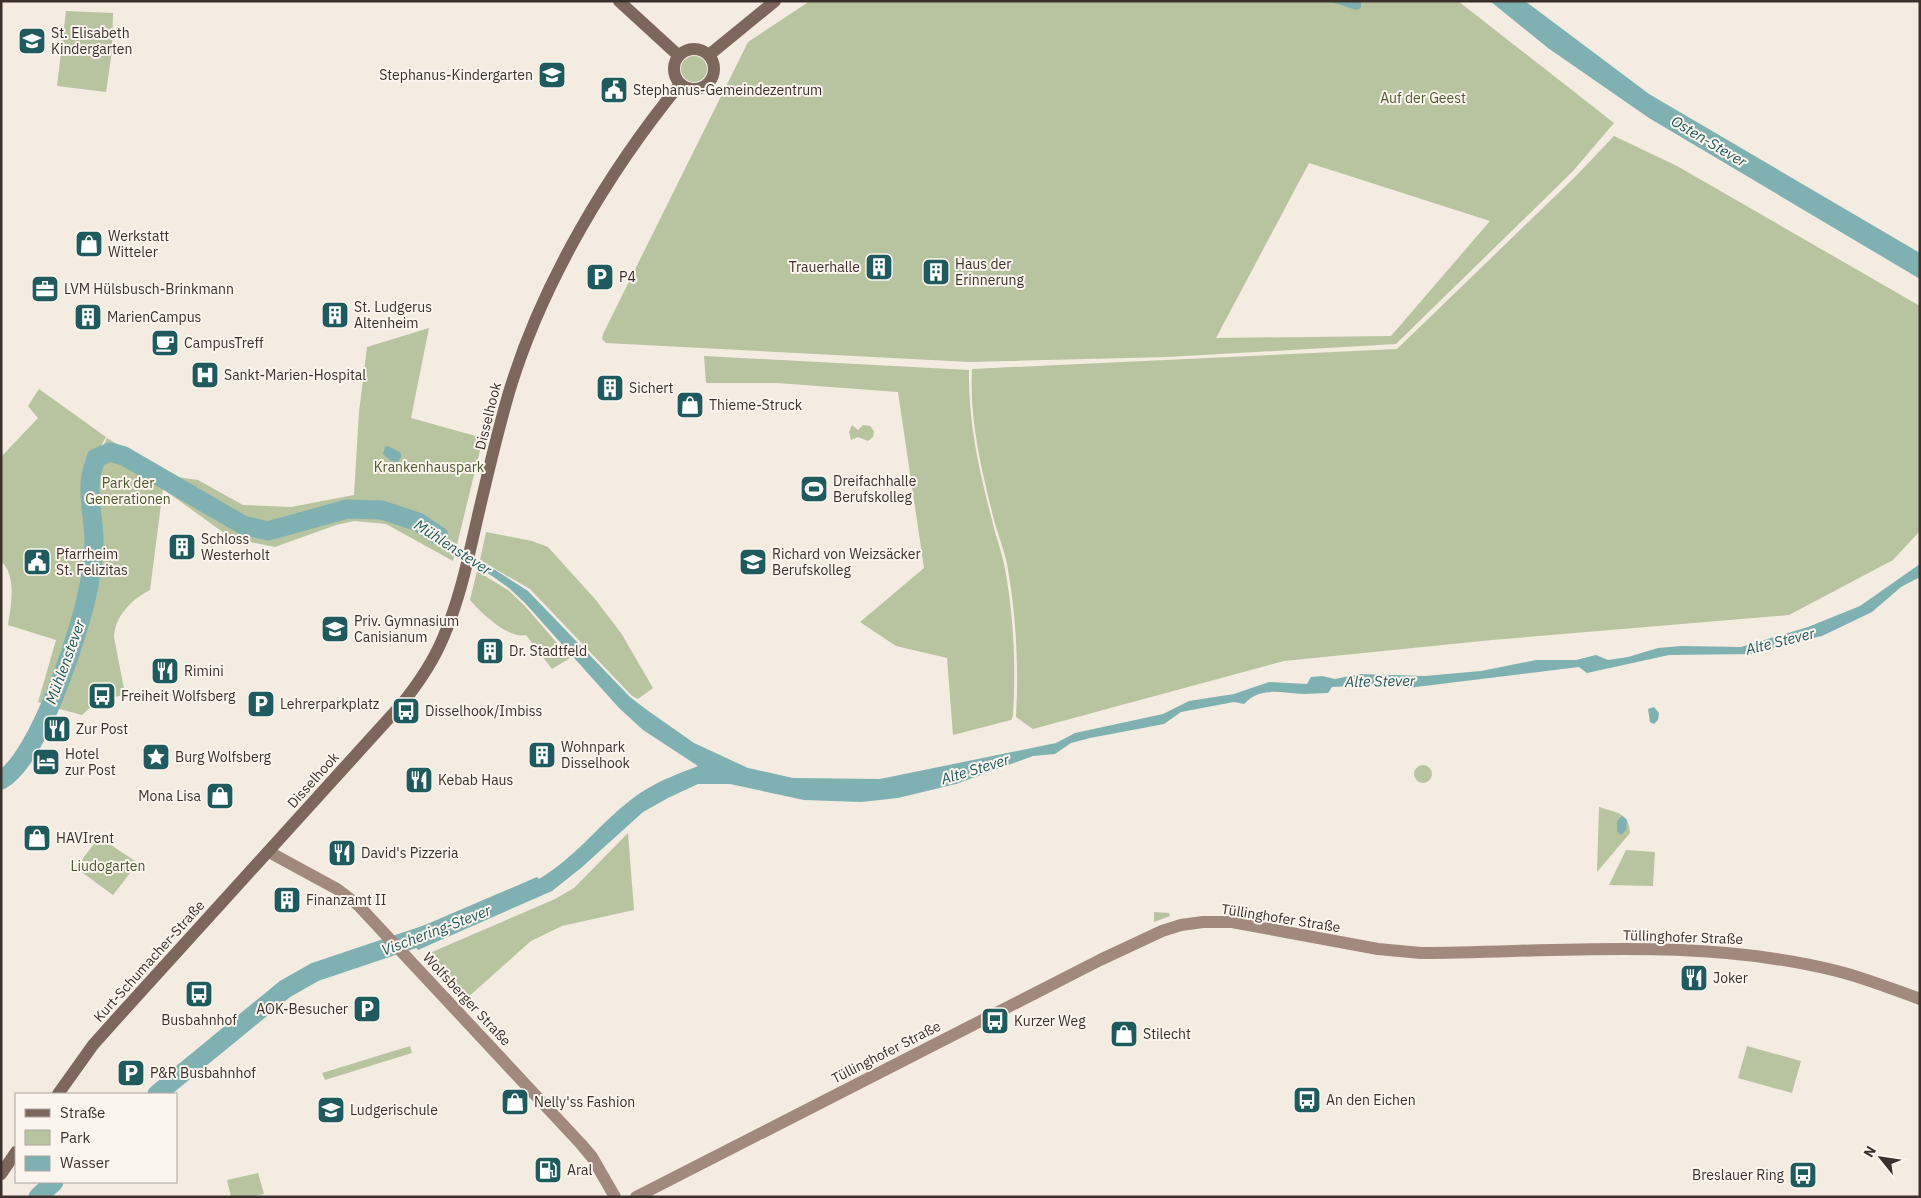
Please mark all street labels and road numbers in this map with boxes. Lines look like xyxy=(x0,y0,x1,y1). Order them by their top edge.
street label: Disselhook xyxy=(471,380,505,452)
street label: Disselhook xyxy=(283,748,343,812)
street label: Kurt-Schumacher-Straße xyxy=(90,896,209,1026)
street label: Tüllinghofer Straße xyxy=(1220,900,1342,936)
street label: Tüllinghofer Straße xyxy=(1623,926,1744,948)
street label: Wolfsberger Straße xyxy=(419,948,515,1050)
street label: Tüllinghofer Straße xyxy=(828,1017,944,1087)

